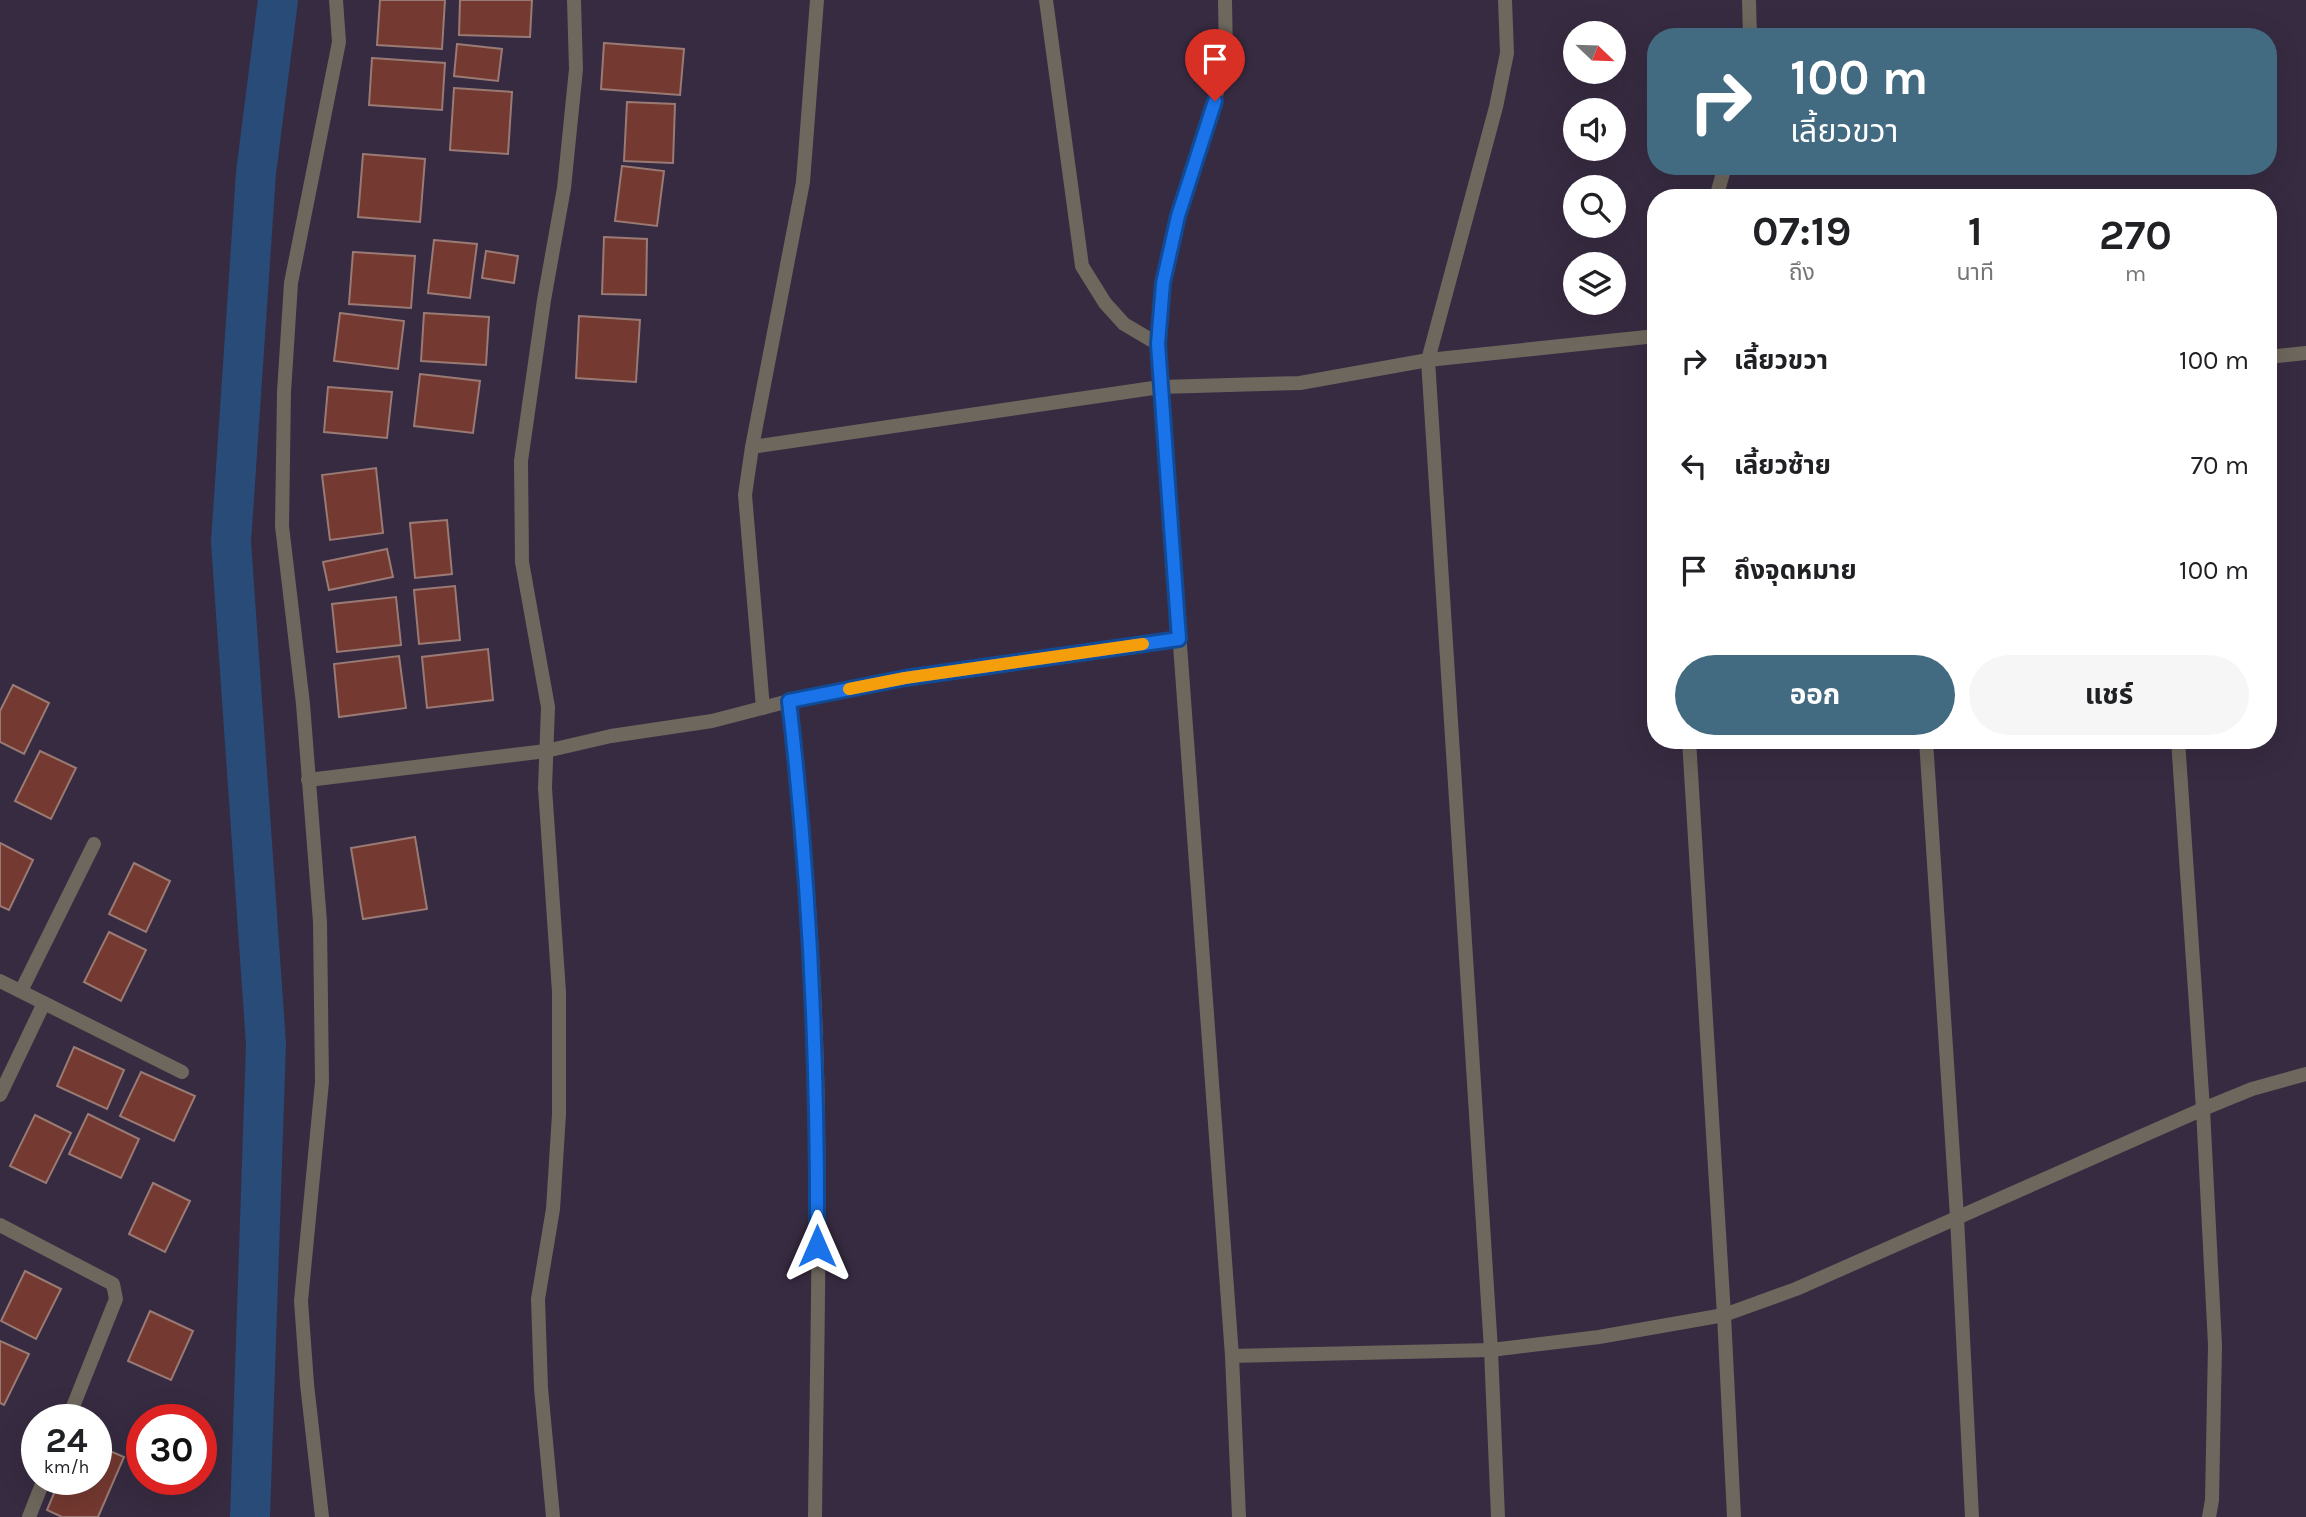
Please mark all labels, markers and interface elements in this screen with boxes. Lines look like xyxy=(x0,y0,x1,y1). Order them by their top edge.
north arrow xyxy=(1563,21,1626,84)
map controls xyxy=(1563,21,1626,315)
pin xyxy=(1185,29,1245,101)
icon: arrive xyxy=(1196,40,1234,78)
text: 100 m xyxy=(1790,49,1928,106)
icon: right xyxy=(1675,56,1766,147)
button: sound xyxy=(1563,98,1626,161)
text: เลี้ยวขวา xyxy=(1790,113,1898,150)
button: search xyxy=(1563,175,1626,238)
text: 07:19 xyxy=(1752,206,1851,256)
text: 1 xyxy=(1968,206,1983,256)
text: 270 xyxy=(2099,210,2172,260)
button: layers xyxy=(1563,252,1626,315)
text: ถึง xyxy=(1789,259,1815,286)
text: นาที xyxy=(1957,259,1994,286)
text: m xyxy=(2125,260,2146,287)
icon: right xyxy=(1675,342,1713,380)
text: เลี้ยวขวา xyxy=(1734,345,1828,376)
text: 100 m xyxy=(2179,345,2249,376)
icon: left xyxy=(1675,447,1713,485)
text: เลี้ยวซ้าย xyxy=(1734,450,1831,481)
text: 70 m xyxy=(2191,450,2249,481)
icon: arrive xyxy=(1675,552,1713,590)
text: ถึงจุดหมาย xyxy=(1734,555,1857,586)
text: 100 m xyxy=(2179,555,2249,586)
button: ออก xyxy=(1675,655,1955,735)
button: แชร์ xyxy=(1969,655,2249,735)
position arrow xyxy=(780,1209,854,1283)
speed limit sign: 30 xyxy=(126,1404,217,1495)
text: 24 xyxy=(46,1420,88,1461)
text: km/h xyxy=(44,1456,89,1478)

